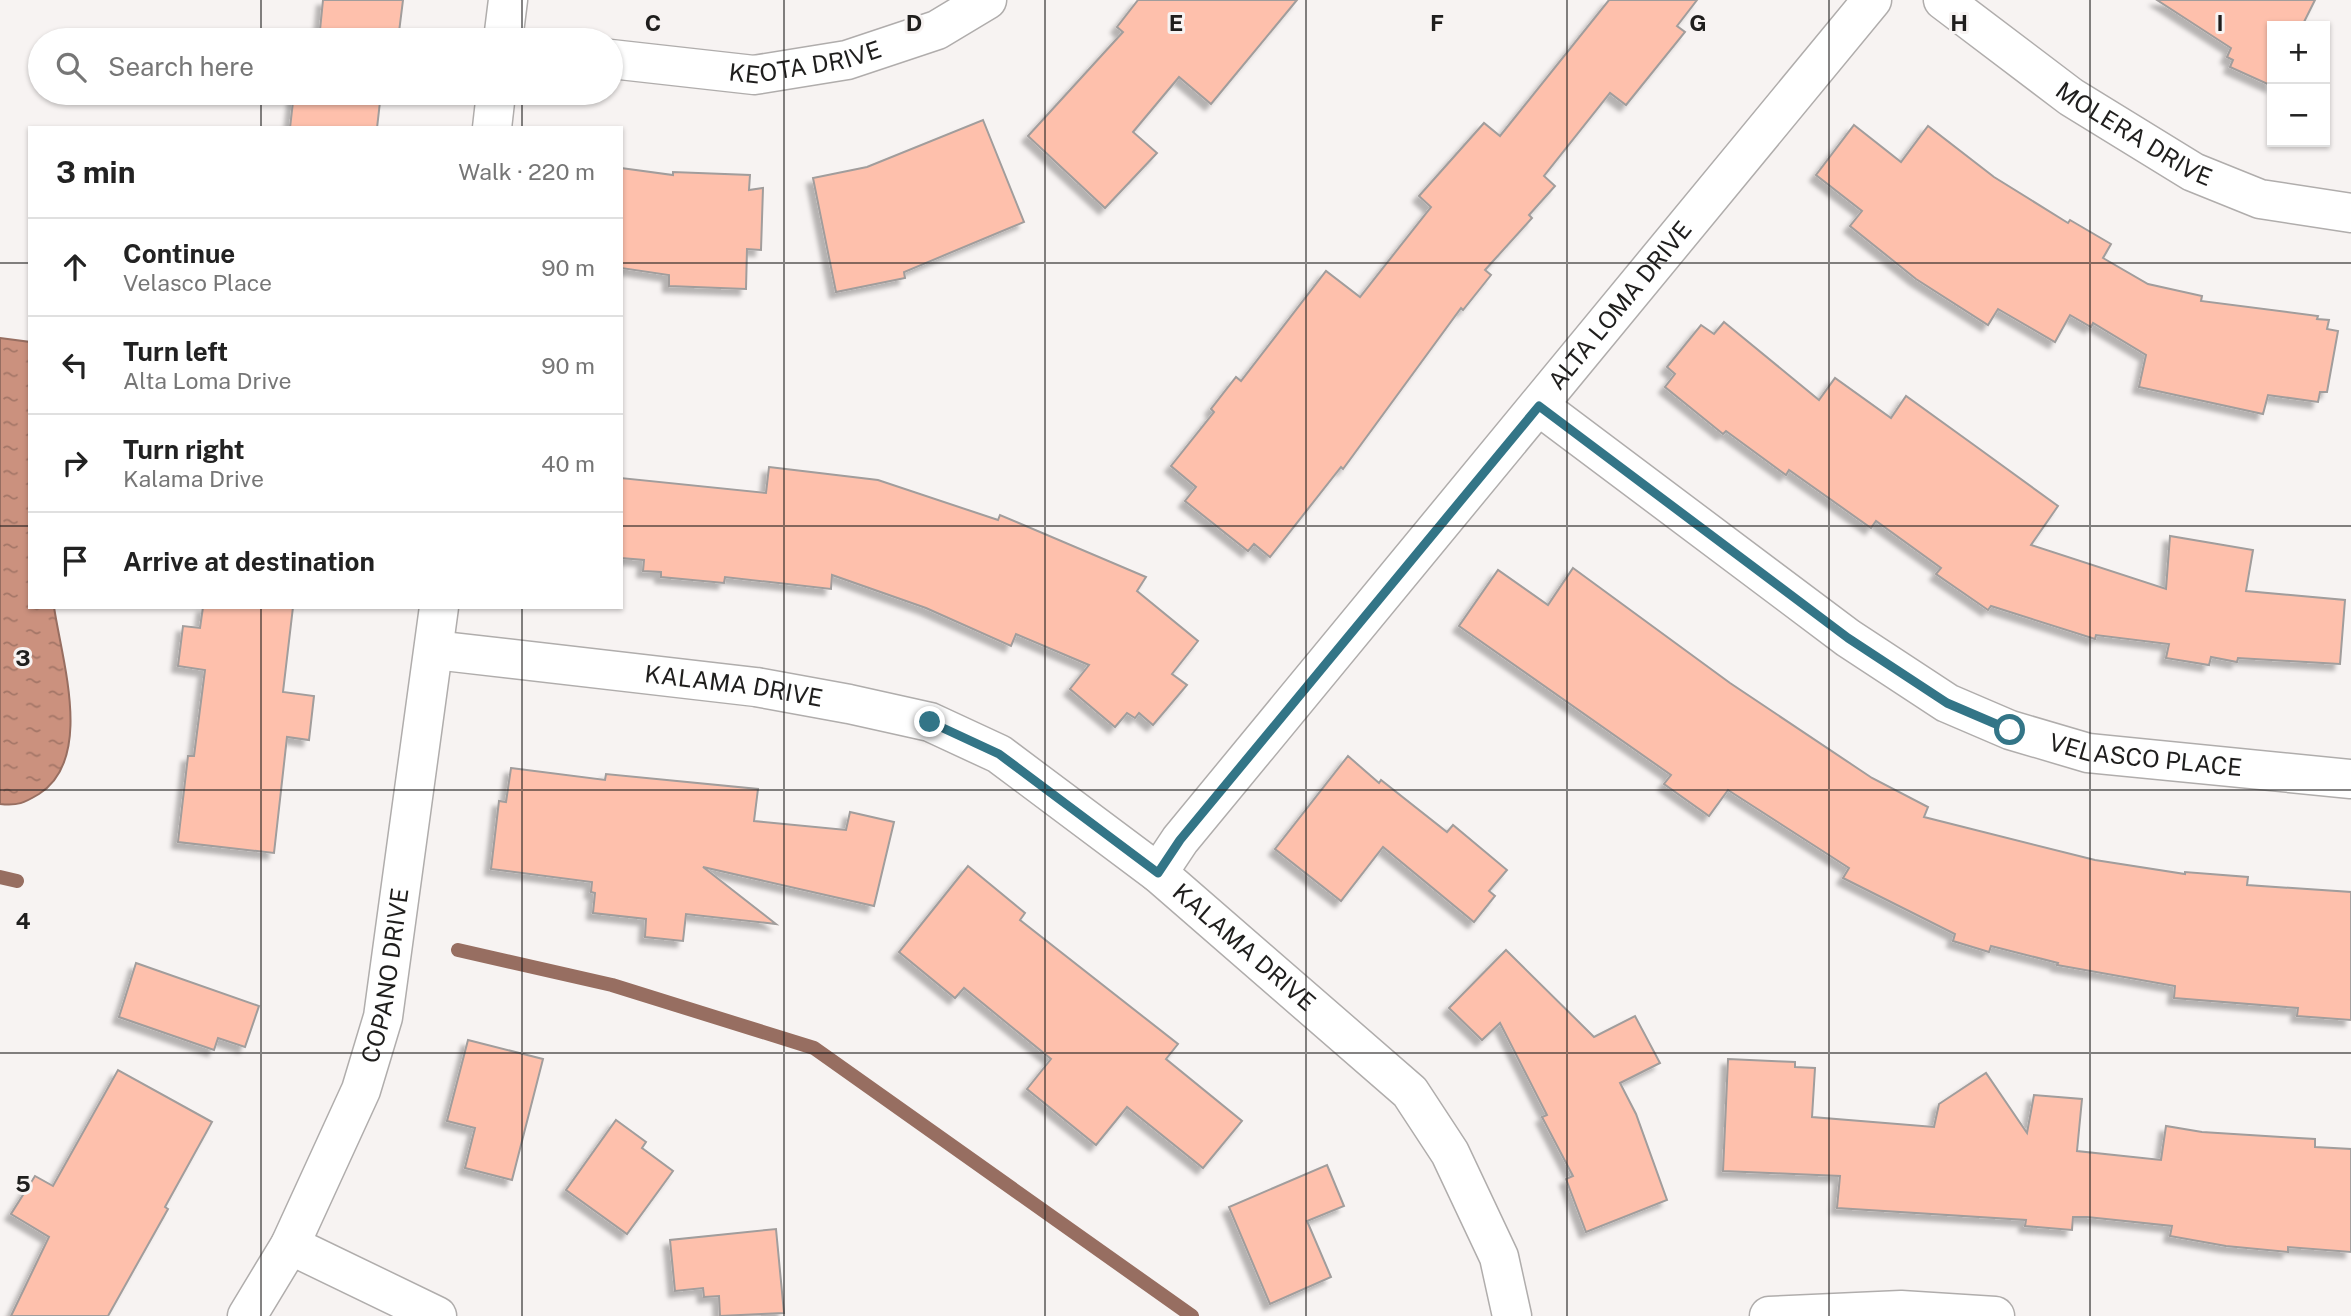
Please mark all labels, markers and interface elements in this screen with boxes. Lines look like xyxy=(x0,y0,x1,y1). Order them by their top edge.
text: C xyxy=(645,9,661,36)
text: D xyxy=(906,9,922,36)
text: E xyxy=(1169,9,1183,36)
text: F xyxy=(1430,9,1444,36)
text: G xyxy=(1689,9,1707,36)
text: H xyxy=(1950,9,1968,36)
text: I xyxy=(2216,9,2224,36)
map controls xyxy=(2267,21,2330,147)
button: + xyxy=(2267,21,2330,84)
search box xyxy=(28,28,623,105)
street label: KEOTA DRIVE xyxy=(727,35,885,89)
icon: search xyxy=(52,48,90,86)
text: Search here xyxy=(108,51,254,82)
street label: MOLERA DRIVE xyxy=(2051,76,2216,191)
button: − xyxy=(2267,84,2330,147)
text: 3 min xyxy=(56,154,135,190)
text: Walk · 220 m xyxy=(458,158,595,185)
street label: ALTA LOMA DRIVE xyxy=(1542,215,1697,395)
text: Continue xyxy=(123,238,235,269)
icon: ahead xyxy=(56,248,94,286)
text: 90 m xyxy=(541,254,595,281)
text: Velasco Place xyxy=(123,269,272,296)
text: Turn left xyxy=(123,336,228,367)
icon: left xyxy=(56,346,94,384)
text: 90 m xyxy=(541,352,595,379)
text: Alta Loma Drive xyxy=(123,367,292,394)
text: Turn right xyxy=(123,434,245,465)
icon: right xyxy=(56,444,94,482)
text: 40 m xyxy=(541,450,595,477)
text: Kalama Drive xyxy=(123,465,264,492)
icon: arrive xyxy=(56,542,94,580)
text: Arrive at destination xyxy=(123,546,375,577)
text: 3 xyxy=(15,644,31,671)
street label: KALAMA DRIVE xyxy=(643,659,825,712)
route end xyxy=(914,706,945,737)
route start xyxy=(1994,714,2025,745)
street label: VELASCO PLACE xyxy=(2046,727,2244,781)
street label: KALAMA DRIVE xyxy=(1167,877,1322,1016)
street label: COPANO DRIVE xyxy=(355,886,413,1066)
text: 4 xyxy=(15,907,31,934)
text: 5 xyxy=(15,1170,31,1197)

